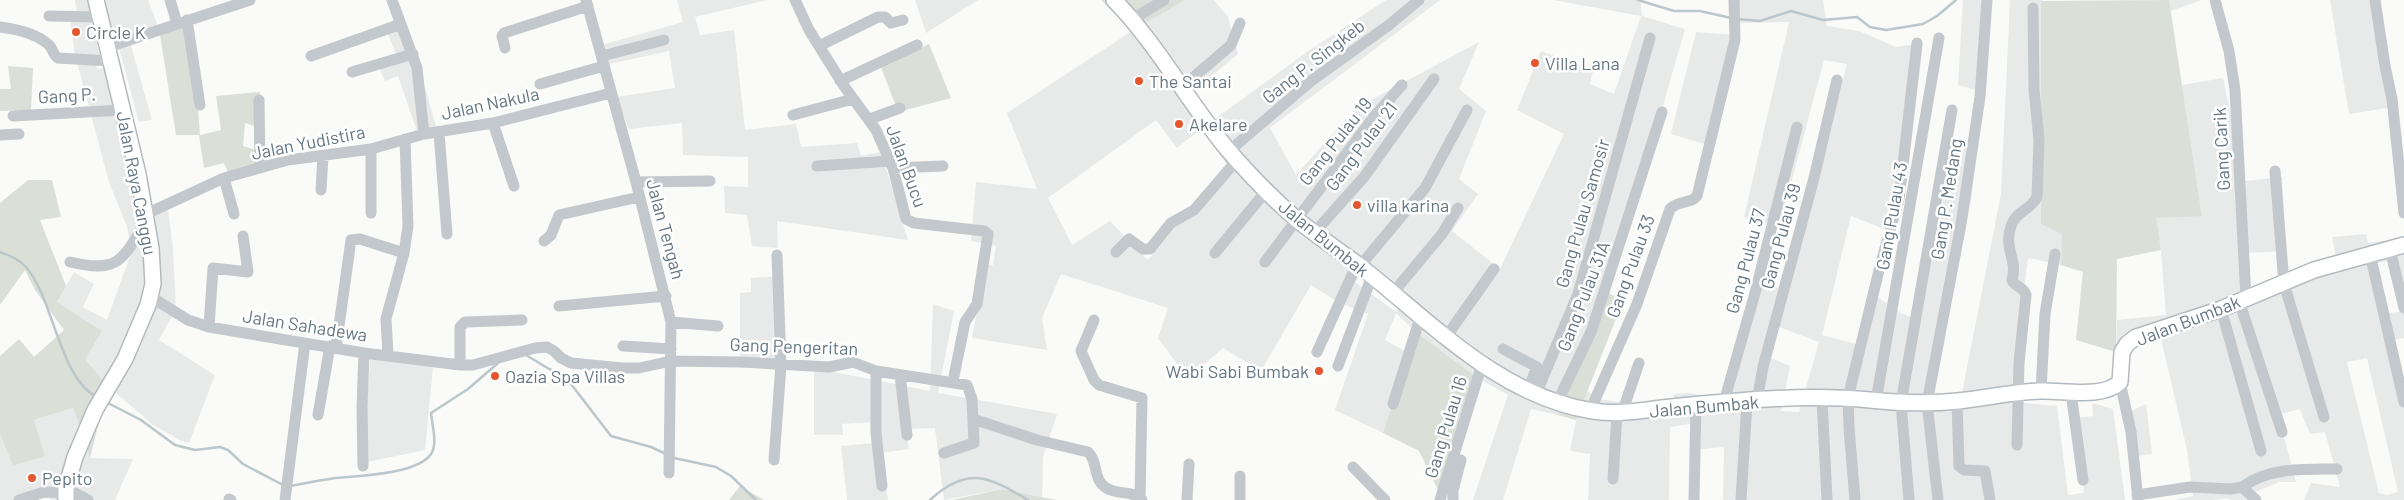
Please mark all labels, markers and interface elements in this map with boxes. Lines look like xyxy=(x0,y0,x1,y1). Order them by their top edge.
street label: Gang P. Singkeb xyxy=(1257,14,1369,108)
place label: Circle K xyxy=(86,21,146,43)
marker: Circle K xyxy=(70,26,82,38)
place label: Villa Lana xyxy=(1545,52,1620,74)
marker: Villa Lana xyxy=(1529,57,1541,69)
place label: The Santai xyxy=(1149,70,1232,92)
marker: The Santai xyxy=(1133,75,1145,87)
street label: Gang P. xyxy=(37,82,97,108)
street label: Jalan Nakula xyxy=(439,82,541,124)
street label: Gang Pulau 19 xyxy=(1294,93,1376,189)
street label: Gang Pulau 21 xyxy=(1320,97,1402,195)
street label: Gang Carik xyxy=(2208,107,2234,191)
street label: Jalan Raya Canggu xyxy=(112,109,162,257)
place label: Akelare xyxy=(1189,113,1248,135)
marker: Akelare xyxy=(1173,118,1185,130)
street label: Jalan Yudistira xyxy=(249,120,367,164)
street label: Jalan Bucu xyxy=(882,122,932,210)
street label: Gang Pulau Samosir xyxy=(1550,136,1614,290)
street label: Gang P. Medang xyxy=(1926,137,1966,261)
street label: Gang Pulau 43 xyxy=(1871,160,1911,272)
street label: Jalan Tengah xyxy=(642,176,690,282)
street label: Gang Pulau 39 xyxy=(1755,181,1805,291)
place label: villa karina xyxy=(1367,194,1449,216)
street label: Jalan Bumbak xyxy=(1274,195,1374,281)
marker: villa karina xyxy=(1351,199,1363,211)
street label: Gang Pulau 37 xyxy=(1720,206,1770,316)
street label: Gang Pulau 33 xyxy=(1601,211,1659,321)
street label: Gang Pulau 31A xyxy=(1552,238,1614,354)
street label: Jalan Bumbak xyxy=(2133,290,2243,350)
street label: Jalan Sahadewa xyxy=(241,304,369,346)
street label: Gang Pengeritan xyxy=(729,333,859,359)
place label: Wabi Sabi Bumbak xyxy=(1166,360,1309,382)
place label: Oazia Spa Villas xyxy=(505,365,625,387)
marker: Wabi Sabi Bumbak xyxy=(1313,365,1325,377)
marker: Oazia Spa Villas xyxy=(489,370,501,382)
street label: Gang Pulau 16 xyxy=(1419,373,1471,481)
street label: Jalan Bumbak xyxy=(1648,390,1760,422)
place label: Pepito xyxy=(42,467,93,489)
marker: Pepito xyxy=(26,472,38,484)

